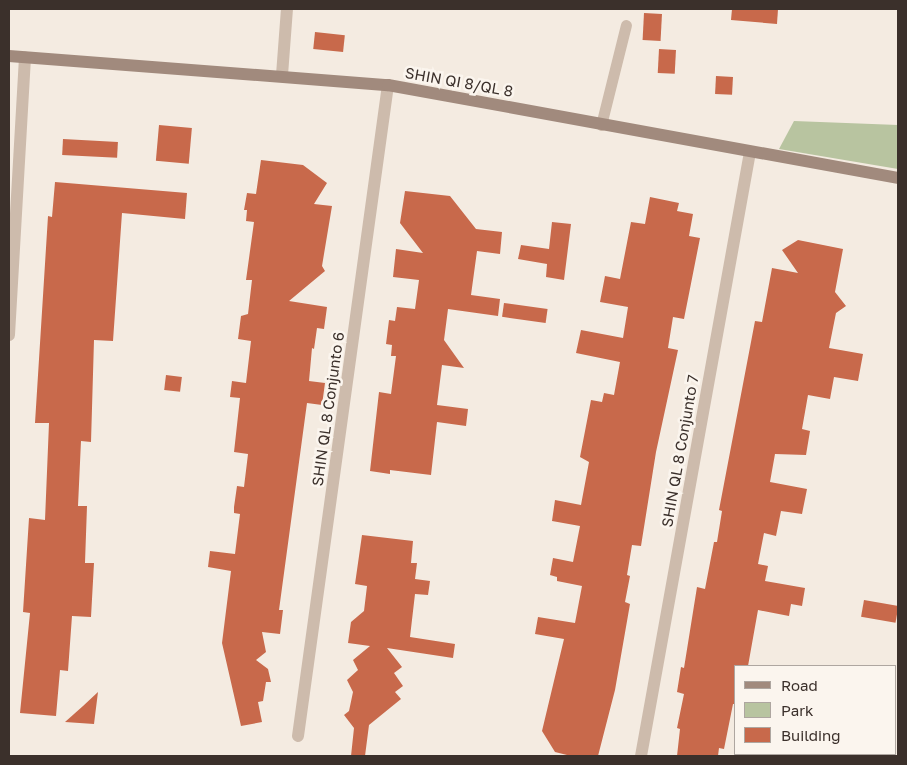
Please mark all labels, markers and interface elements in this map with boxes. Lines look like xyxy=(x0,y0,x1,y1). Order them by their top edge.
street label: SHIN QI 8/QL 8 xyxy=(404,64,514,100)
street label: SHIN QL 8 Conjunto 6 xyxy=(308,331,348,487)
street label: SHIN QL 8 Conjunto 7 xyxy=(658,373,702,529)
legend xyxy=(734,665,897,755)
text: Road xyxy=(781,676,818,694)
text: Park xyxy=(781,701,813,719)
text: Building xyxy=(781,726,841,744)

